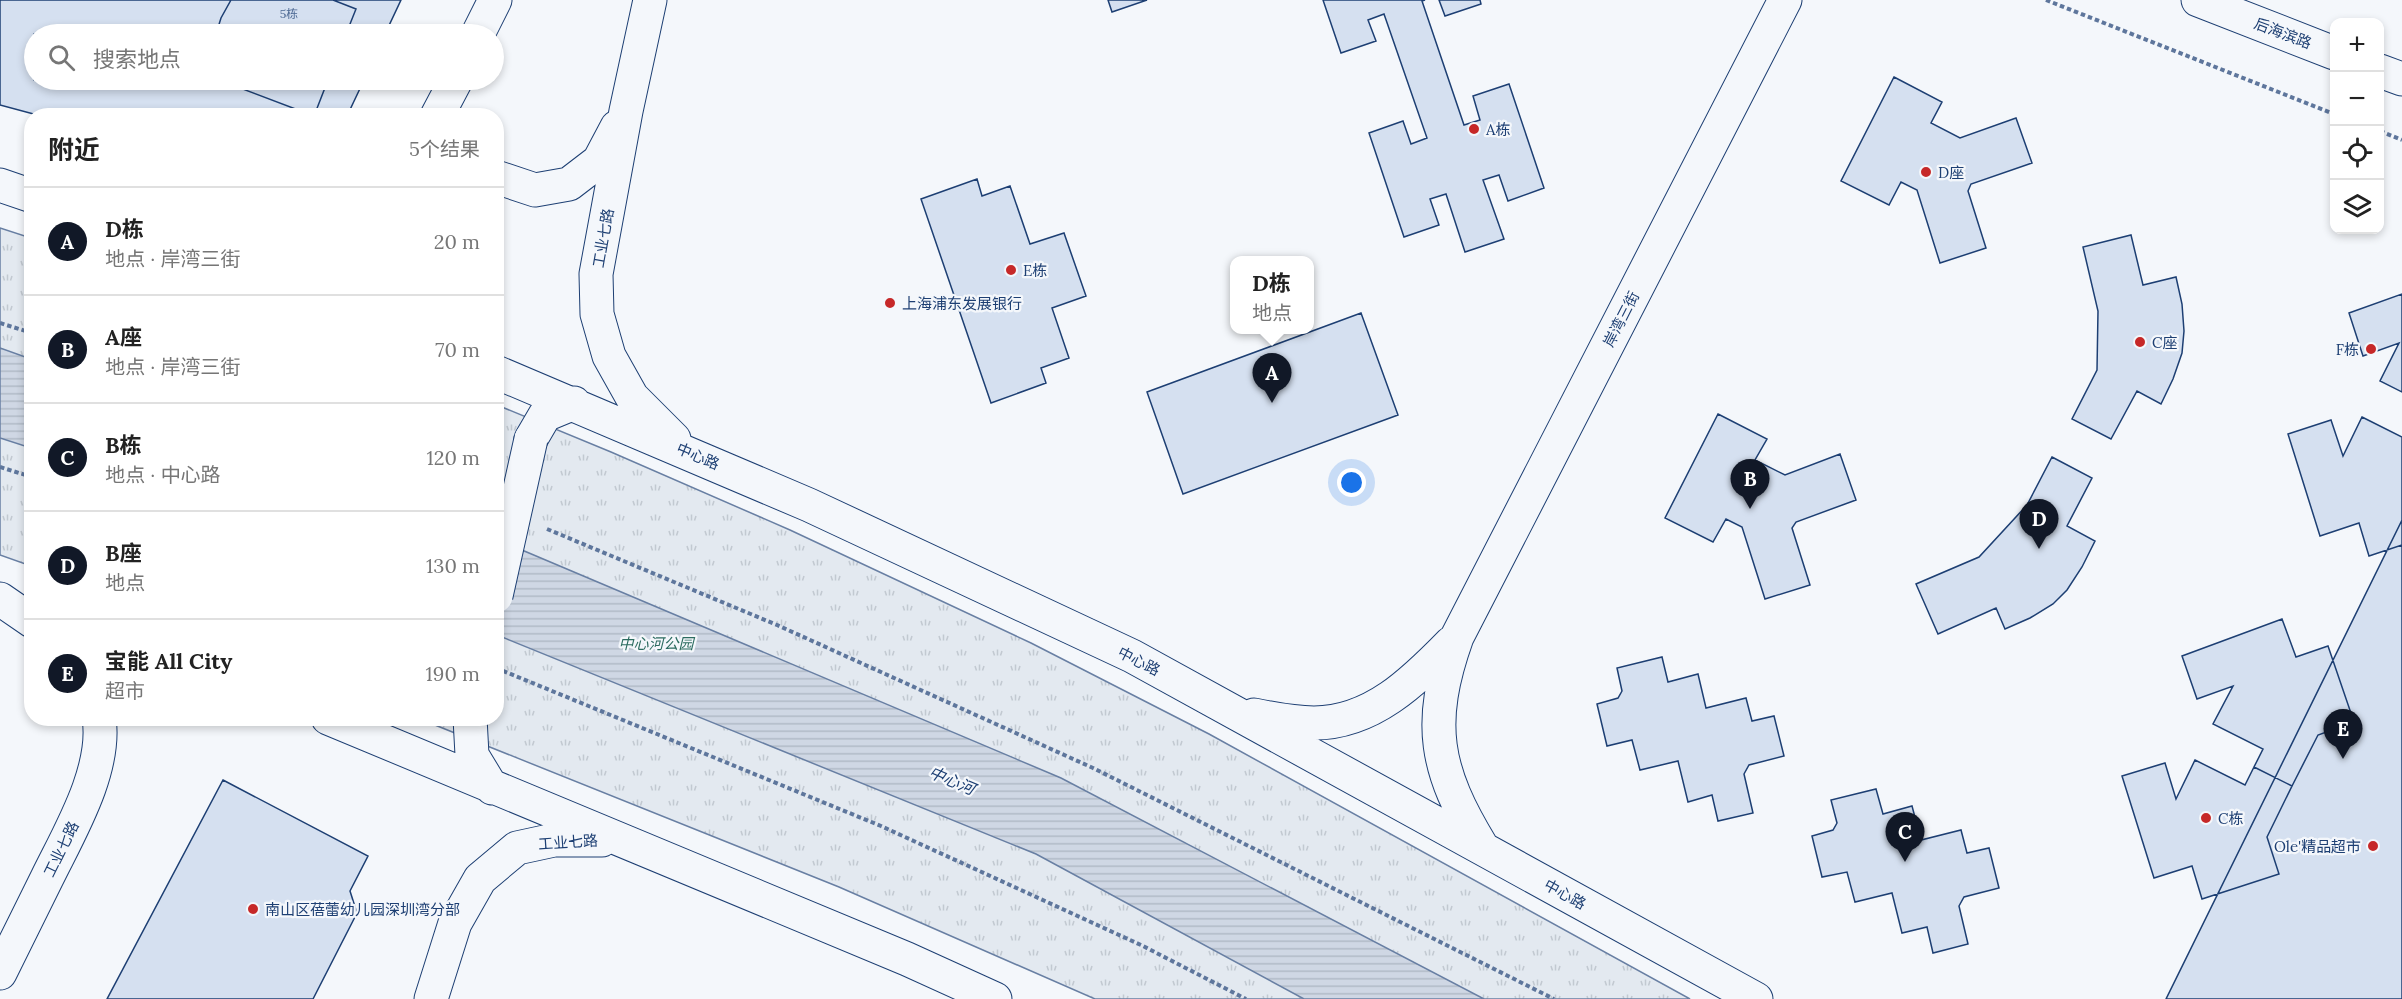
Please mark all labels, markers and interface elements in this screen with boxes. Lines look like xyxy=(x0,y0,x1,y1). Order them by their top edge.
house number: 5栋 xyxy=(280,6,298,21)
street label: 后海滨路 xyxy=(2252,13,2314,53)
map controls xyxy=(2330,18,2384,234)
button: + xyxy=(2330,18,2384,72)
search box xyxy=(24,24,504,90)
icon: search xyxy=(45,41,78,74)
text: 搜索地点 xyxy=(93,45,181,73)
button: − xyxy=(2330,72,2384,126)
place label: A栋 xyxy=(1485,120,1510,139)
marker: A栋 xyxy=(1467,122,1481,136)
button: locate xyxy=(2330,126,2384,180)
text: 附近 xyxy=(48,133,100,166)
text: 5个结果 xyxy=(409,136,480,161)
place label: D座 xyxy=(1938,163,1964,182)
marker: D座 xyxy=(1919,165,1933,179)
button: layers xyxy=(2330,180,2384,234)
street label: 工业七路 xyxy=(588,207,618,269)
text: D栋 xyxy=(105,215,144,243)
text: A xyxy=(61,229,74,254)
text: 20 m xyxy=(434,229,480,254)
text: 地点 · 岸湾三街 xyxy=(105,246,241,271)
popup xyxy=(1230,256,1314,334)
place label: E栋 xyxy=(1023,261,1047,280)
marker: E栋 xyxy=(1004,263,1018,277)
text: D栋 xyxy=(1252,269,1291,297)
street label: 岸湾三街 xyxy=(1599,288,1643,350)
place label: 上海浦东发展银行 xyxy=(902,294,1022,313)
marker: 上海浦东发展银行 xyxy=(883,296,897,310)
text: 地点 xyxy=(1252,300,1292,325)
text: A座 xyxy=(105,323,142,351)
place label: C座 xyxy=(2152,333,2178,352)
marker: C座 xyxy=(2133,335,2147,349)
text: B xyxy=(61,337,74,362)
text: 70 m xyxy=(435,337,480,362)
place label: F栋 xyxy=(2336,340,2359,359)
marker: F栋 xyxy=(2364,342,2378,356)
text: 地点 · 岸湾三街 xyxy=(105,354,241,379)
pin: A xyxy=(1252,354,1292,403)
text: B栋 xyxy=(105,431,142,459)
street label: 中心路 xyxy=(674,438,722,474)
text: C xyxy=(61,445,74,470)
text: 120 m xyxy=(426,445,480,470)
pin: B xyxy=(1730,460,1770,509)
text: 地点 · 中心路 xyxy=(105,462,221,487)
your location xyxy=(1337,468,1366,497)
pin: D xyxy=(2020,500,2058,549)
text: B座 xyxy=(105,539,142,567)
text: D xyxy=(60,553,75,578)
text: 130 m xyxy=(426,553,480,578)
text: 地点 xyxy=(105,570,145,595)
park label: 中心河公园 xyxy=(618,634,695,653)
street label: 中心路 xyxy=(1115,642,1163,680)
text: 宝能 All City xyxy=(105,647,232,675)
text: E xyxy=(61,661,74,686)
text: 190 m xyxy=(426,661,480,686)
text: 超市 xyxy=(105,678,145,703)
pin: E xyxy=(2324,710,2362,759)
water label: 中心河 xyxy=(926,761,981,800)
place label: C栋 xyxy=(2218,809,2244,828)
marker: C栋 xyxy=(2199,811,2213,825)
pin: C xyxy=(1886,812,1924,862)
street label: 工业七路 xyxy=(39,818,83,880)
street label: 工业七路 xyxy=(537,830,599,854)
place label: Ole'精品超市 xyxy=(2274,837,2361,856)
marker: Ole'精品超市 xyxy=(2366,839,2380,853)
street label: 中心路 xyxy=(1541,875,1589,913)
place label: 南山区蓓蕾幼儿园深圳湾分部 xyxy=(265,900,460,919)
marker: 南山区蓓蕾幼儿园深圳湾分部 xyxy=(246,902,260,916)

